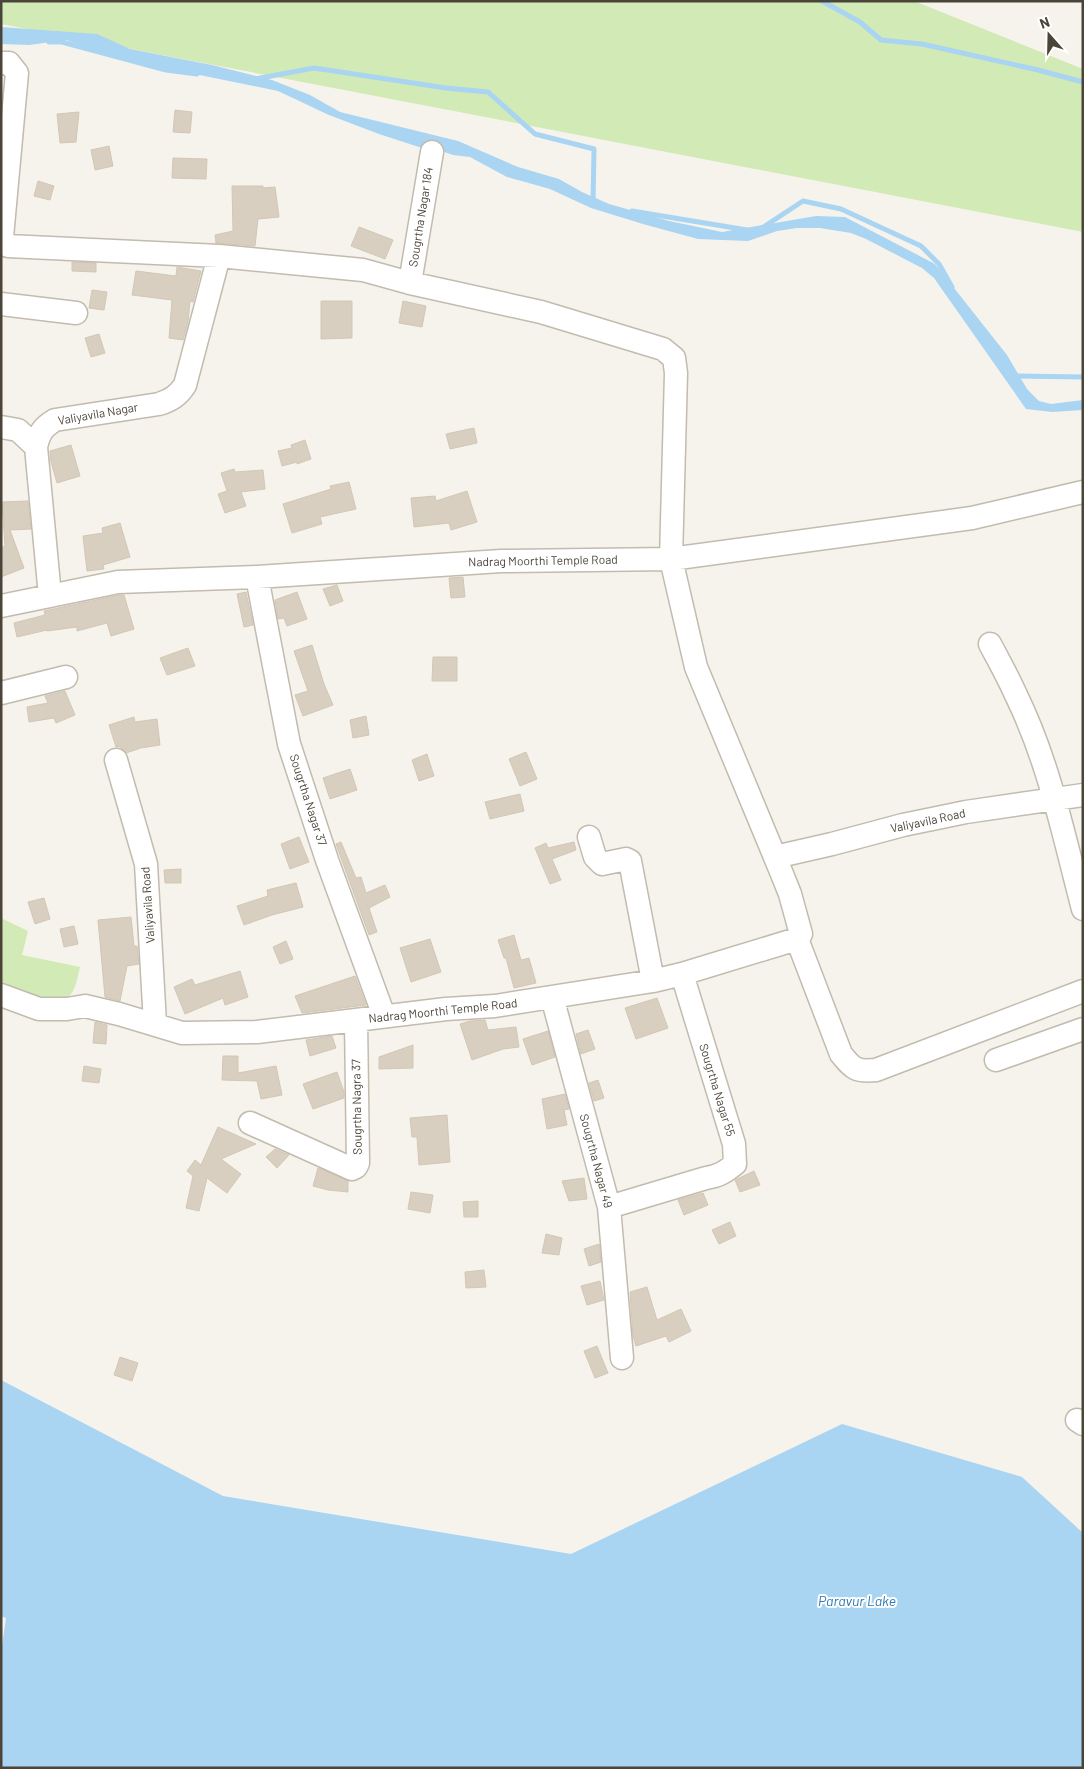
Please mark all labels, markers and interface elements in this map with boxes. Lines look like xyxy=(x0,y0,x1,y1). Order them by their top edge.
north arrow xyxy=(1024,10,1074,60)
text: N xyxy=(1037,13,1052,32)
street label: Sougrtha Nagar 184 xyxy=(405,166,435,268)
street label: Valiyavila Nagar xyxy=(57,399,140,427)
street label: Nadrag Moorthi Temple Road xyxy=(468,552,618,568)
street label: Sougrtha Nagar 37 xyxy=(288,752,330,848)
street label: Valiyavila Road xyxy=(889,805,967,835)
street label: Valiyavila Road xyxy=(137,866,157,944)
street label: Nadrag Moorthi Temple Road xyxy=(368,995,518,1025)
street label: Sougrtha Nagar 55 xyxy=(697,1042,739,1138)
street label: Sougrtha Nagra 37 xyxy=(348,1059,364,1155)
street label: Sougrtha Nagar 49 xyxy=(578,1112,616,1209)
water label: Paravur Lake xyxy=(818,1592,896,1609)

